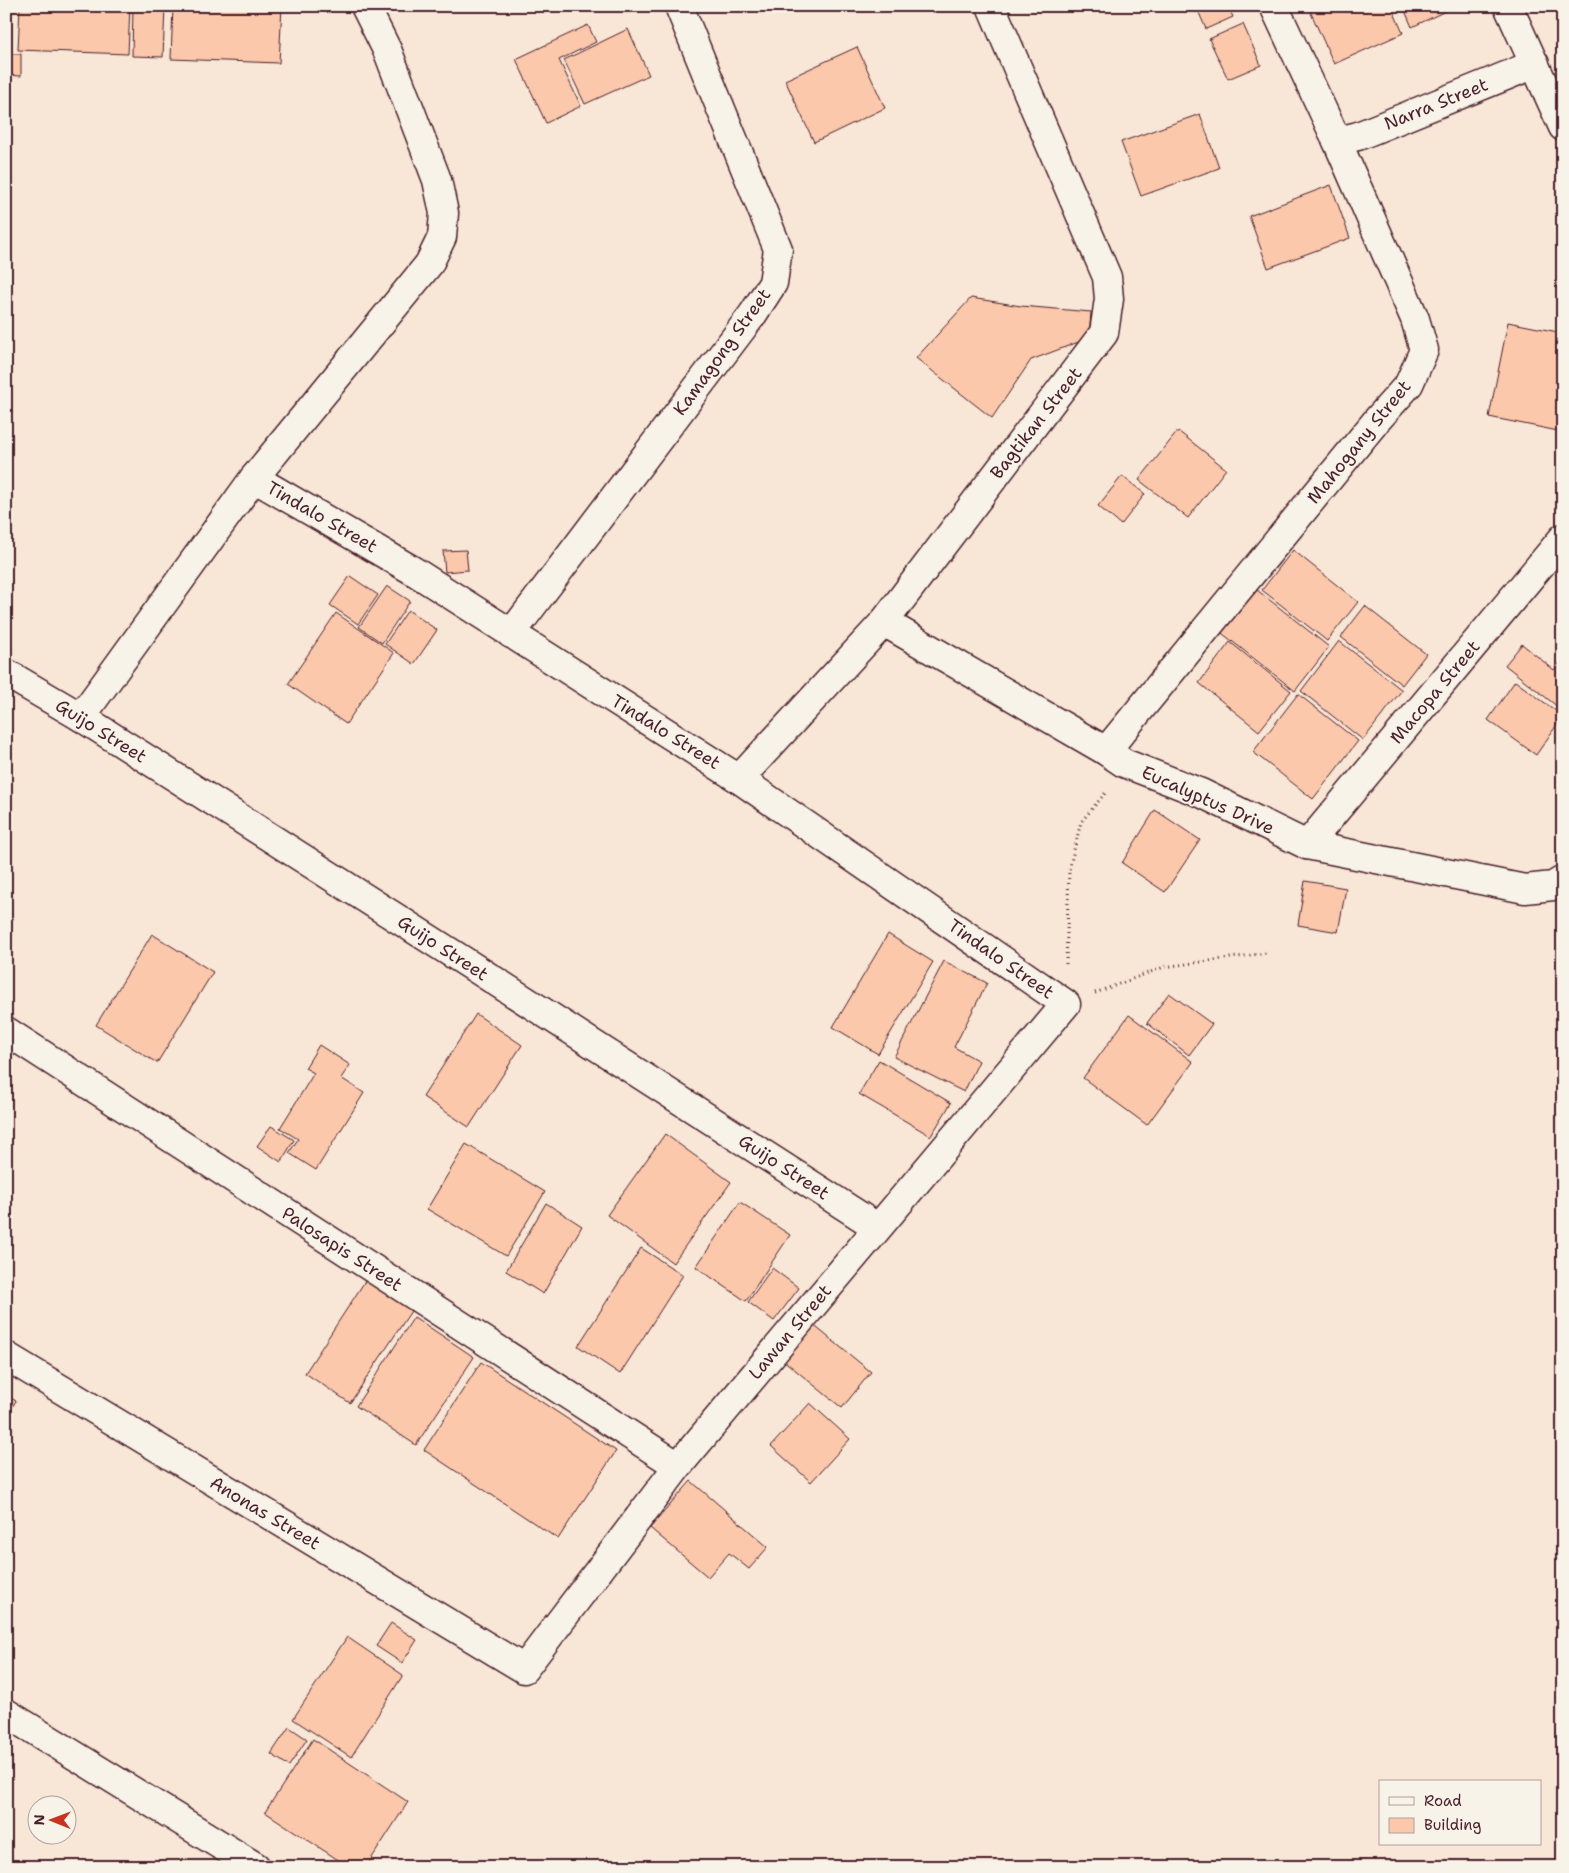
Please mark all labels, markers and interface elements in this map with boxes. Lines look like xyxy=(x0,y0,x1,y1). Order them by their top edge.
street label: Narra Street xyxy=(1381,72,1492,136)
street label: Kamagong Street xyxy=(668,284,776,420)
street label: Bagtikan Street xyxy=(985,362,1087,484)
street label: Mahogany Street xyxy=(1302,375,1416,509)
street label: Tindalo Street xyxy=(262,476,382,559)
street label: Macopa Street xyxy=(1385,635,1486,749)
street label: Tindalo Street xyxy=(607,689,725,775)
street label: Guijo Street xyxy=(51,693,151,769)
street label: Eucalyptus Drive xyxy=(1138,760,1278,840)
street label: Guijo Street xyxy=(393,910,493,986)
street label: Tindalo Street xyxy=(943,914,1059,1005)
street label: Guijo Street xyxy=(734,1129,834,1205)
street label: Palosapis Street xyxy=(277,1201,407,1297)
street label: Lawan Street xyxy=(743,1279,837,1385)
street label: Anonas Street xyxy=(205,1471,325,1556)
legend xyxy=(1379,1780,1542,1846)
text: Road xyxy=(1424,1791,1462,1811)
north arrow xyxy=(28,1796,78,1846)
text: N xyxy=(30,1814,48,1825)
text: Building xyxy=(1424,1815,1481,1835)

